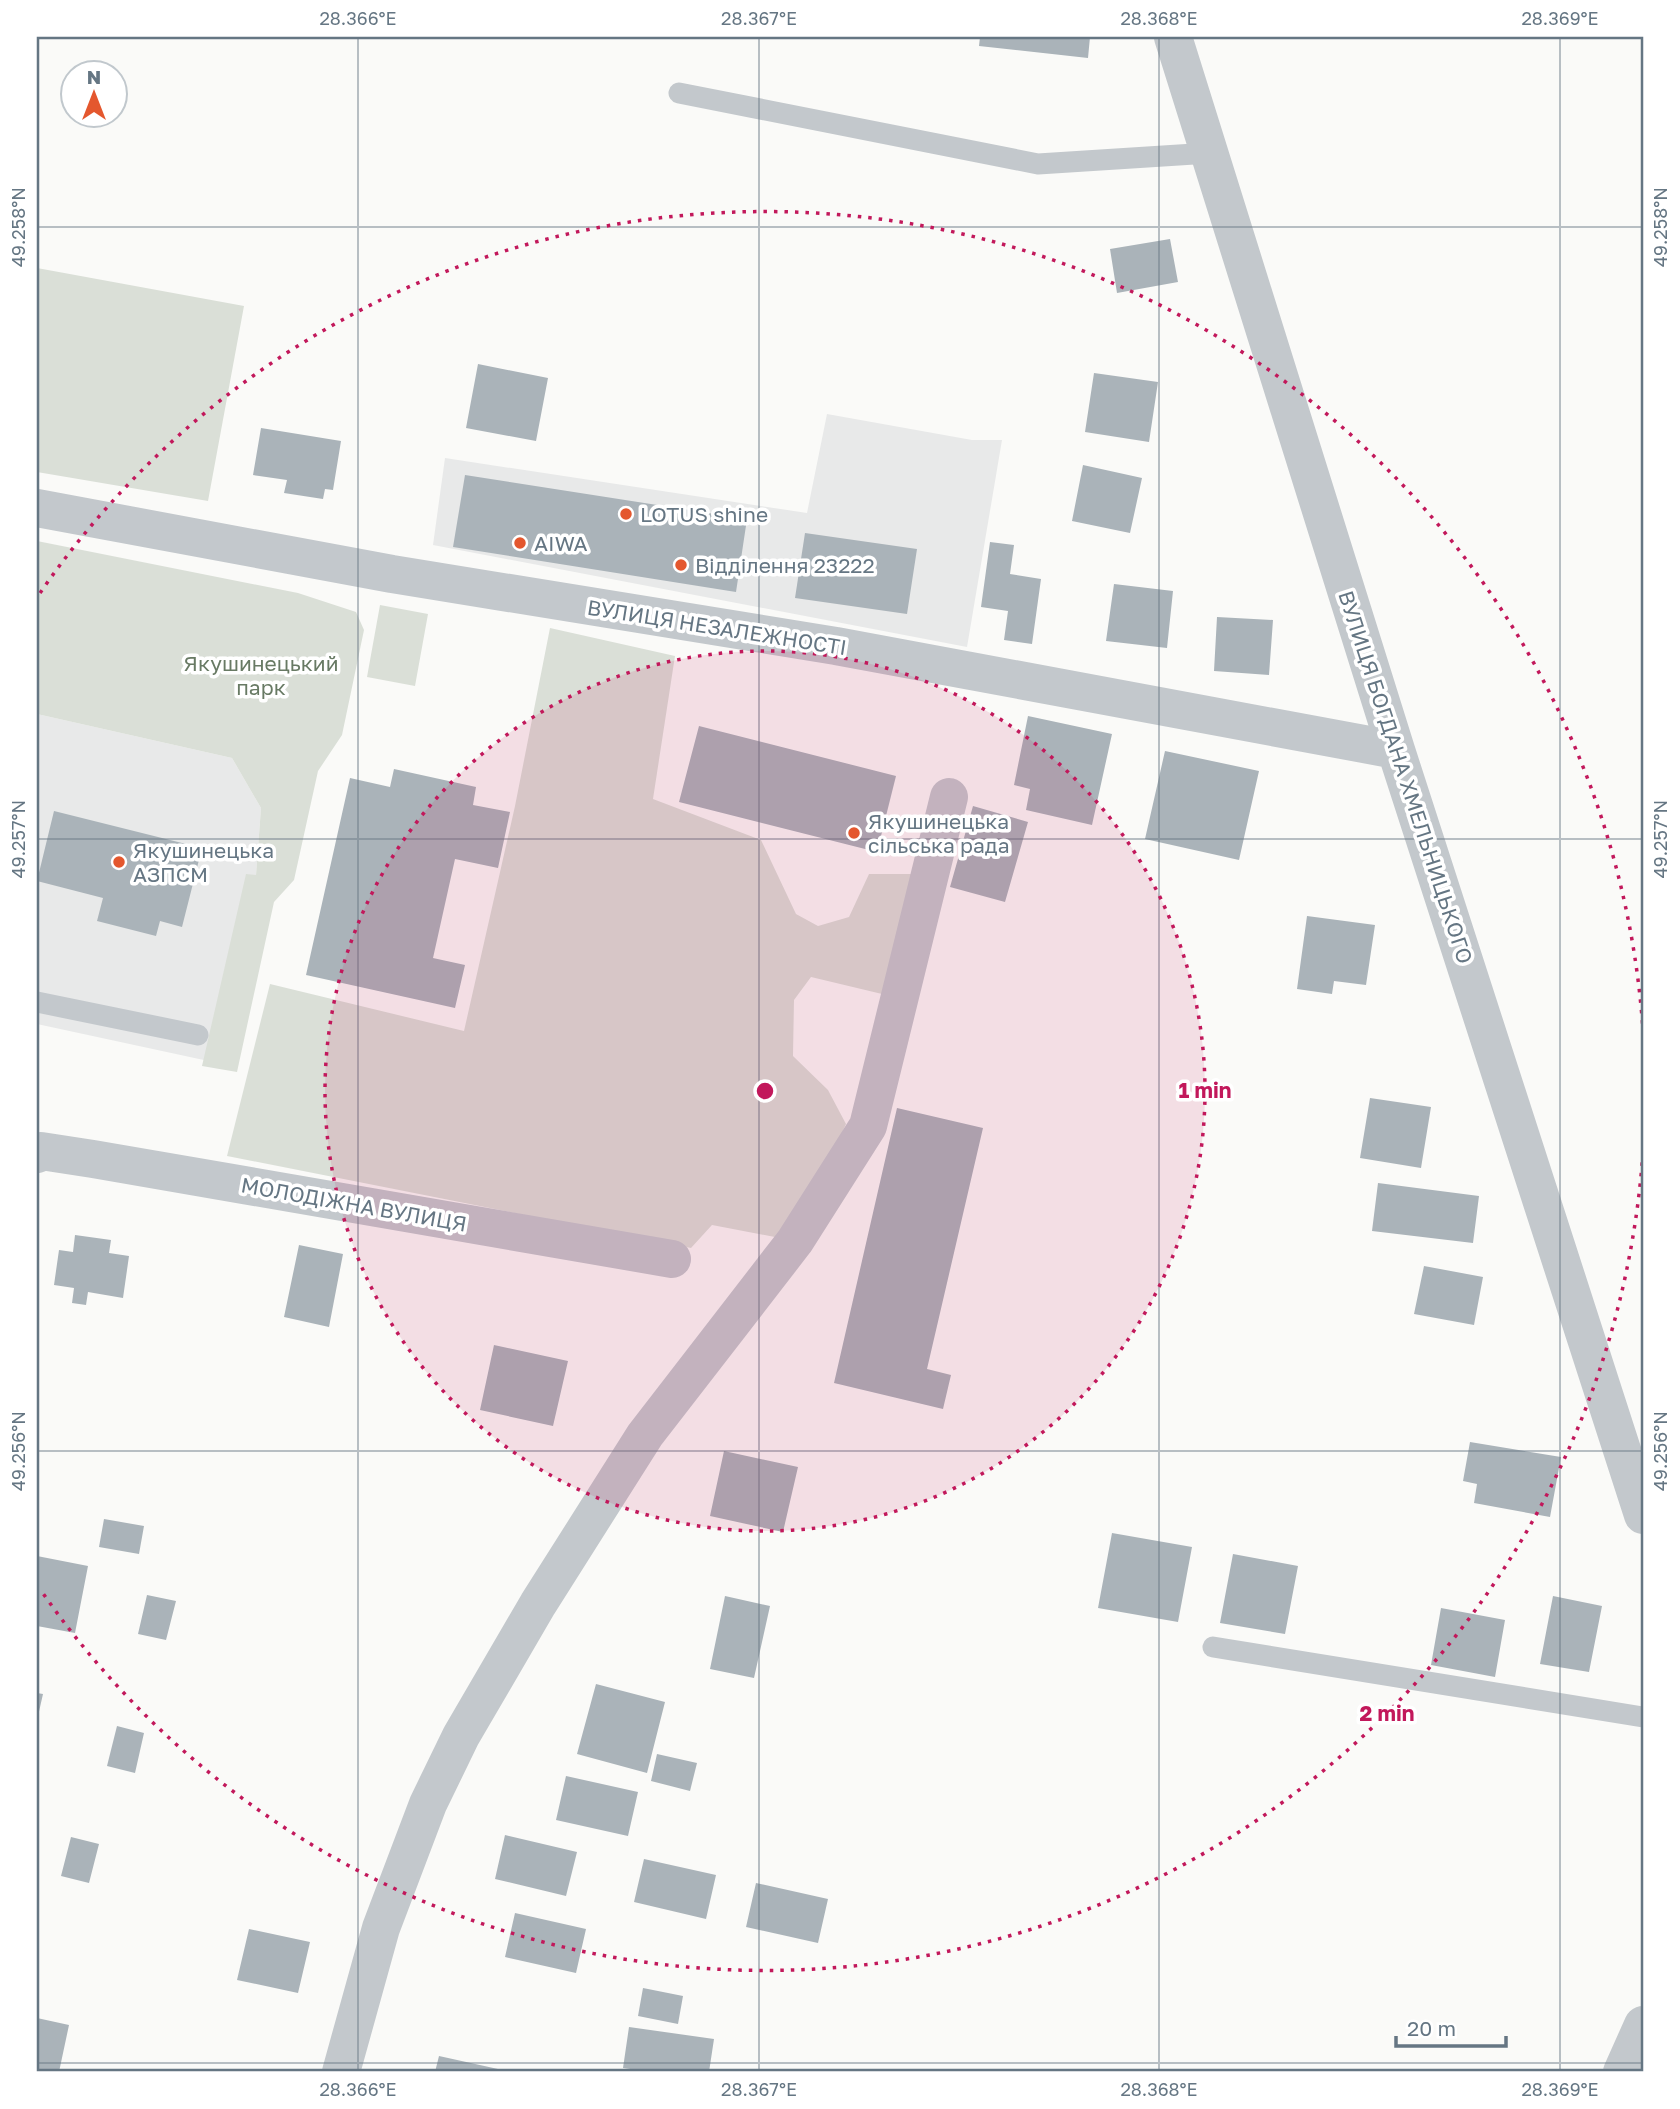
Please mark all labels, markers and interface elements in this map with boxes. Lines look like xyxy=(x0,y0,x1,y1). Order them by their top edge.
text: 28.366°E xyxy=(319,7,397,29)
text: 28.367°E xyxy=(721,7,797,29)
text: 28.368°E xyxy=(1120,7,1198,29)
text: 28.369°E xyxy=(1521,7,1599,29)
north arrow xyxy=(60,60,130,130)
text: N xyxy=(87,65,101,88)
text: 49.258°N xyxy=(7,187,29,267)
text: 49.258°N xyxy=(1649,187,1671,267)
place label: LOTUS shine xyxy=(640,501,768,527)
marker: LOTUS shine xyxy=(618,506,634,522)
place label: AIWA xyxy=(534,530,588,556)
marker: AIWA xyxy=(512,535,528,551)
place label: Відділення 23222 xyxy=(695,552,875,578)
marker: Відділення 23222 xyxy=(673,557,689,573)
street label: ВУЛИЦЯ БОГДАНА ХМЕЛЬНИЦЬКОГО xyxy=(1333,587,1479,967)
street label: ВУЛИЦЯ НЕЗАЛЕЖНОСТІ xyxy=(586,594,848,660)
park label: Якушинецький парк xyxy=(184,650,338,700)
text: 49.257°N xyxy=(7,800,29,878)
text: 49.257°N xyxy=(1649,800,1671,878)
place label: Якушинецька сільська рада xyxy=(868,808,1010,858)
marker: Якушинецька сільська рада xyxy=(846,825,862,841)
place label: Якушинецька АЗПСМ xyxy=(133,837,274,887)
marker: Якушинецька АЗПСМ xyxy=(111,854,127,870)
text: 1 min xyxy=(1179,1077,1231,1103)
centre of rings xyxy=(753,1079,777,1103)
street label: МОЛОДІЖНА ВУЛИЦЯ xyxy=(239,1171,469,1237)
text: 49.256°N xyxy=(7,1411,29,1491)
text: 49.256°N xyxy=(1649,1411,1671,1491)
text: 2 min xyxy=(1360,1700,1414,1726)
scale bar xyxy=(1396,2004,1507,2048)
text: 20 m xyxy=(1407,2015,1456,2041)
text: 28.366°E xyxy=(319,2078,397,2100)
text: 28.367°E xyxy=(721,2078,797,2100)
text: 28.368°E xyxy=(1120,2078,1198,2100)
text: 28.369°E xyxy=(1521,2078,1599,2100)

